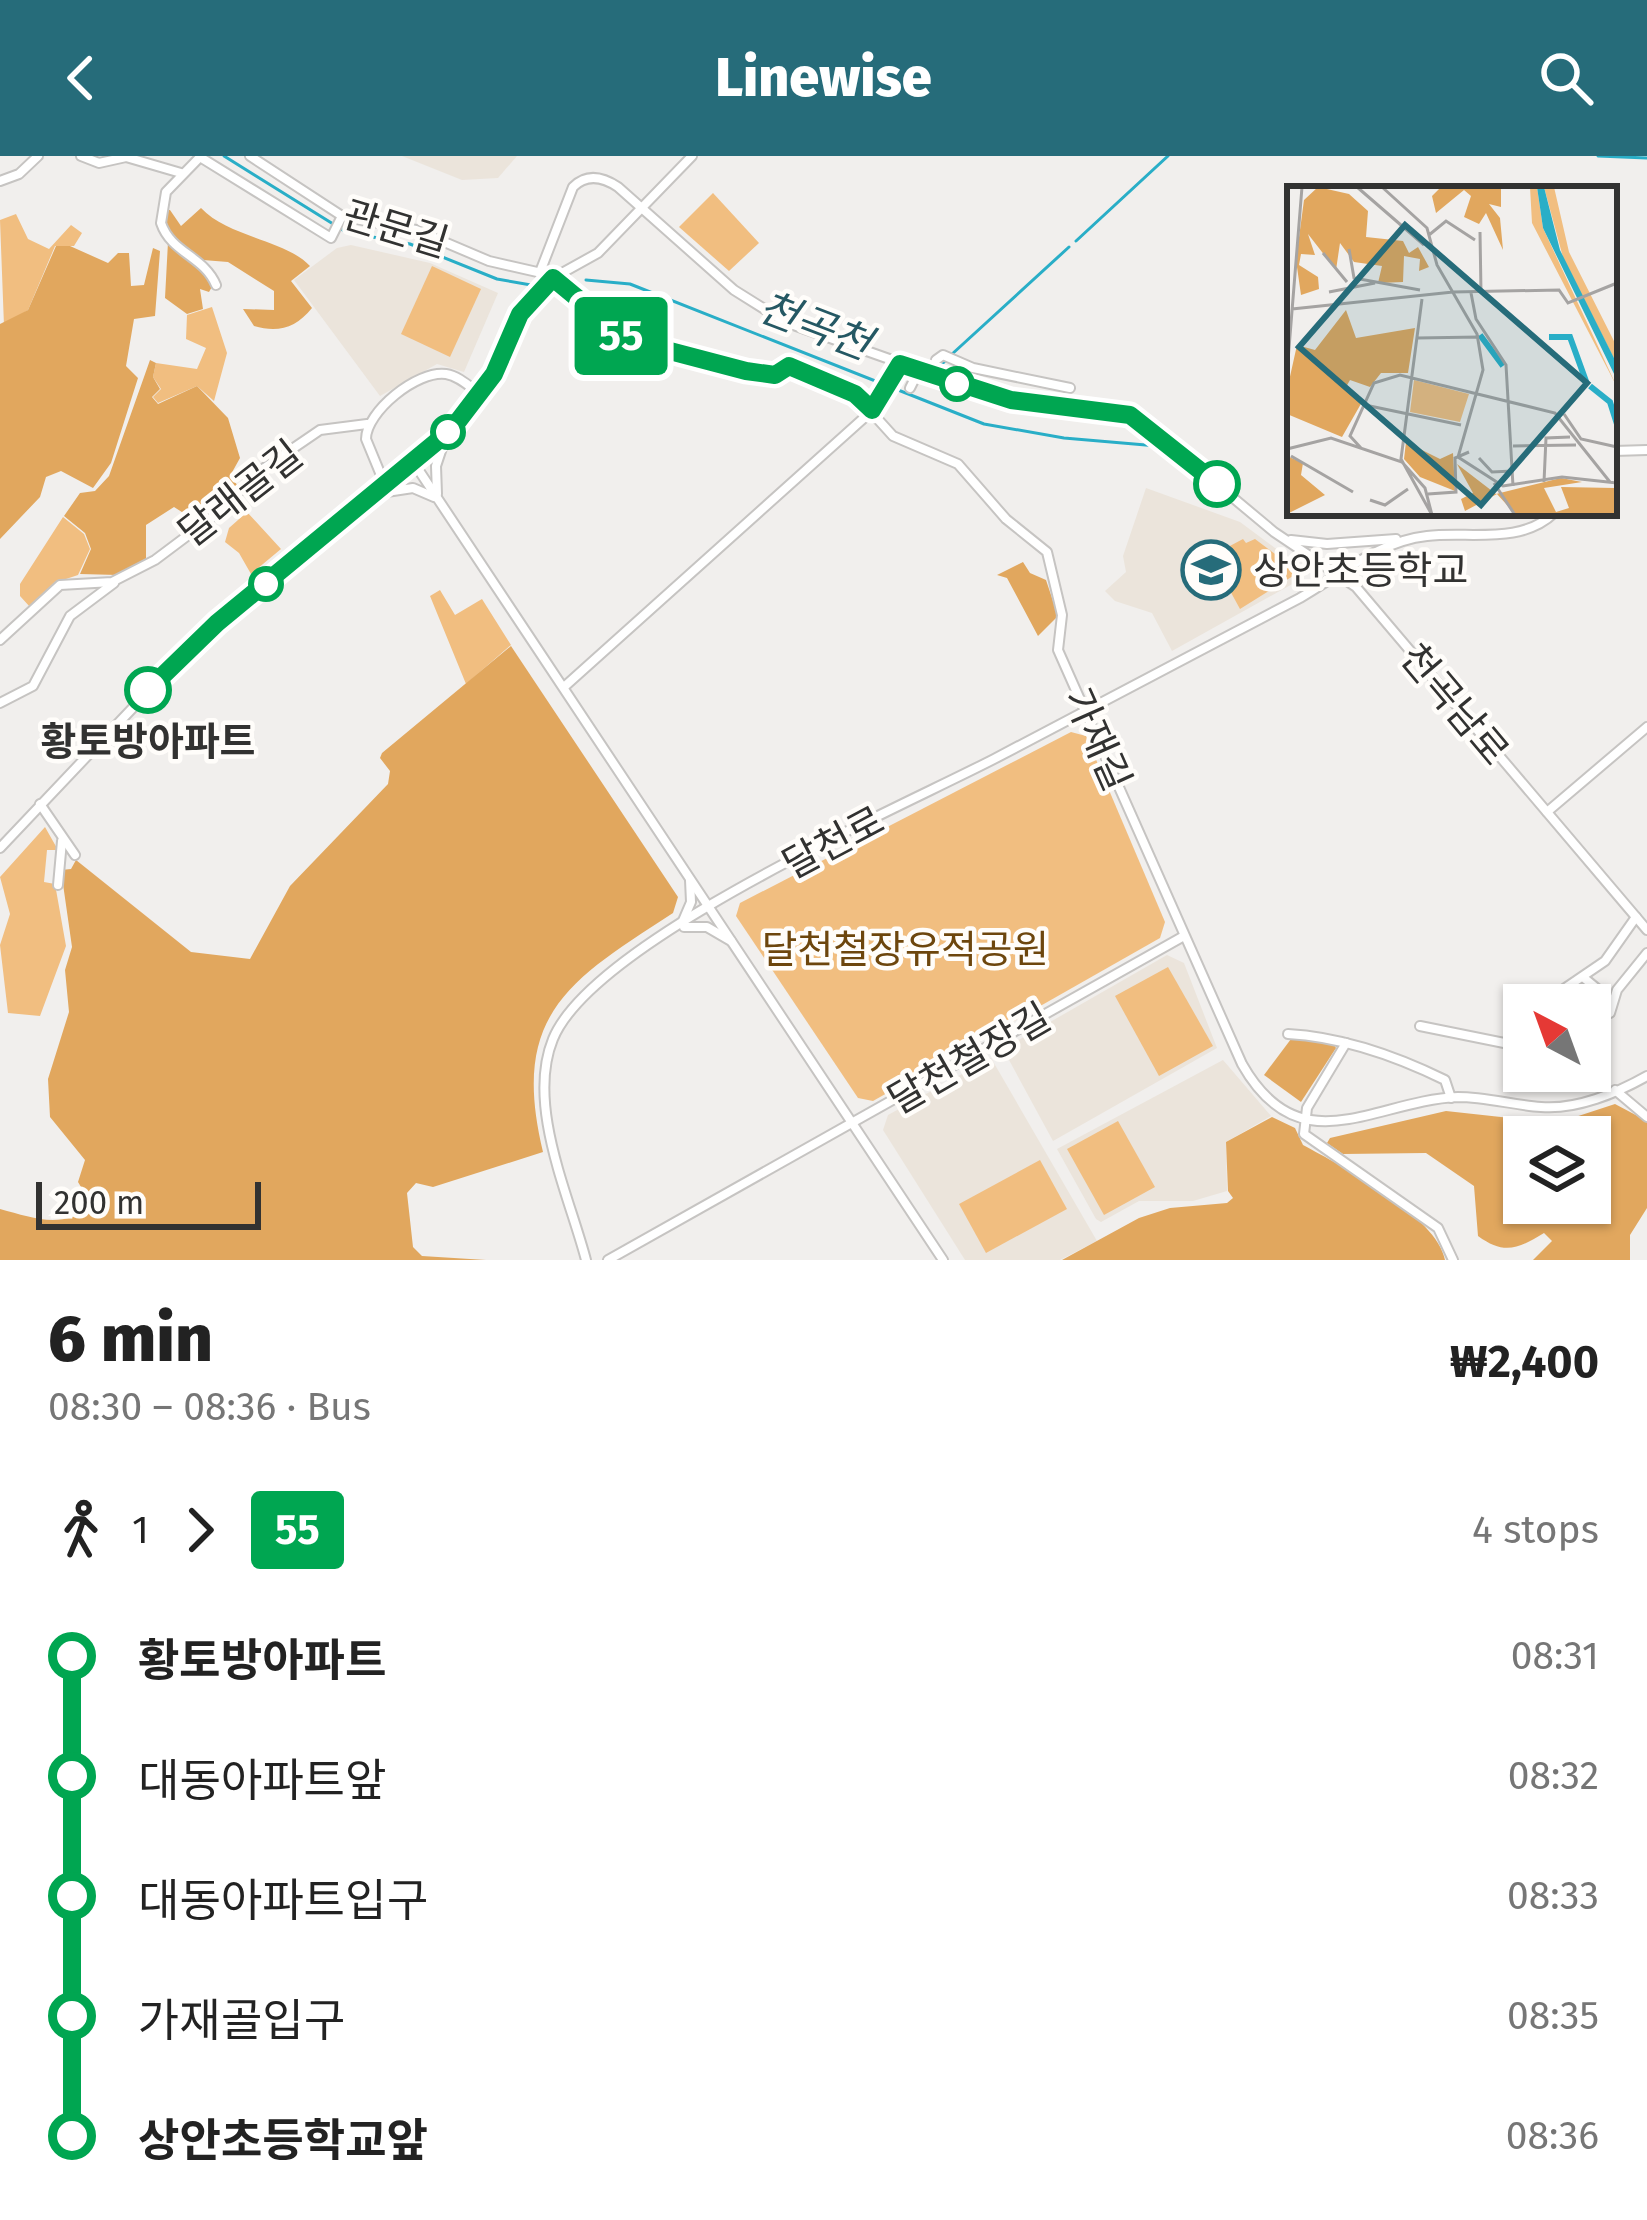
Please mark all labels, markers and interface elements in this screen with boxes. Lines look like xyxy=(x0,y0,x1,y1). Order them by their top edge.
icon: back xyxy=(48,45,114,111)
icon: search xyxy=(1533,45,1599,111)
text: Linewise xyxy=(715,46,932,110)
inset map xyxy=(1287,186,1617,516)
street label: 관문길 xyxy=(338,191,454,267)
water label: 천곡천 xyxy=(752,282,882,372)
line badge: 55 xyxy=(567,297,675,375)
text: 55 xyxy=(599,311,643,361)
unlabelled marker xyxy=(941,368,973,400)
unlabelled marker xyxy=(432,416,464,448)
street label: 달래골길 xyxy=(170,431,311,556)
unlabelled marker xyxy=(1195,462,1239,506)
school or university icon: 상안초등학교 xyxy=(1180,539,1242,601)
place label: 상안초등학교 xyxy=(1253,548,1468,594)
unlabelled marker xyxy=(250,568,282,600)
street label: 천곡남로 xyxy=(1390,635,1518,774)
marker: 황토방아파트 xyxy=(126,668,170,712)
street label: 가재길 xyxy=(1054,681,1140,798)
place label: 황토방아파트 xyxy=(40,719,256,765)
street label: 달천로 xyxy=(775,797,892,888)
park label: 달천철장유적공원 xyxy=(761,927,1049,973)
north arrow xyxy=(1503,984,1611,1092)
map controls xyxy=(1503,984,1611,1224)
street label: 달천철장길 xyxy=(880,994,1059,1124)
button: layers xyxy=(1503,1116,1611,1224)
scale bar xyxy=(36,1176,261,1229)
text: 200 m xyxy=(54,1183,144,1223)
text: 6 min xyxy=(48,1299,213,1378)
text: ₩2,400 xyxy=(1450,1335,1599,1389)
text: 08:30 – 08:36 · Bus xyxy=(48,1384,371,1430)
icon: walk xyxy=(48,1497,114,1563)
icon: forward xyxy=(167,1497,233,1563)
text: 55 xyxy=(275,1505,320,1555)
text: 1 xyxy=(132,1507,149,1553)
text: 4 stops xyxy=(1472,1507,1599,1553)
text: 08:31 xyxy=(1511,1633,1599,1679)
text: 황토방아파트 xyxy=(138,1634,386,1688)
text: 08:32 xyxy=(1508,1753,1599,1799)
text: 대동아파트앞 xyxy=(138,1754,386,1808)
text: 08:33 xyxy=(1507,1873,1599,1919)
text: 대동아파트입구 xyxy=(138,1874,428,1928)
text: 08:35 xyxy=(1507,1993,1599,2039)
text: 가재골입구 xyxy=(138,1994,345,2048)
text: 08:36 xyxy=(1506,2113,1599,2159)
text: 상안초등학교앞 xyxy=(138,2114,428,2168)

